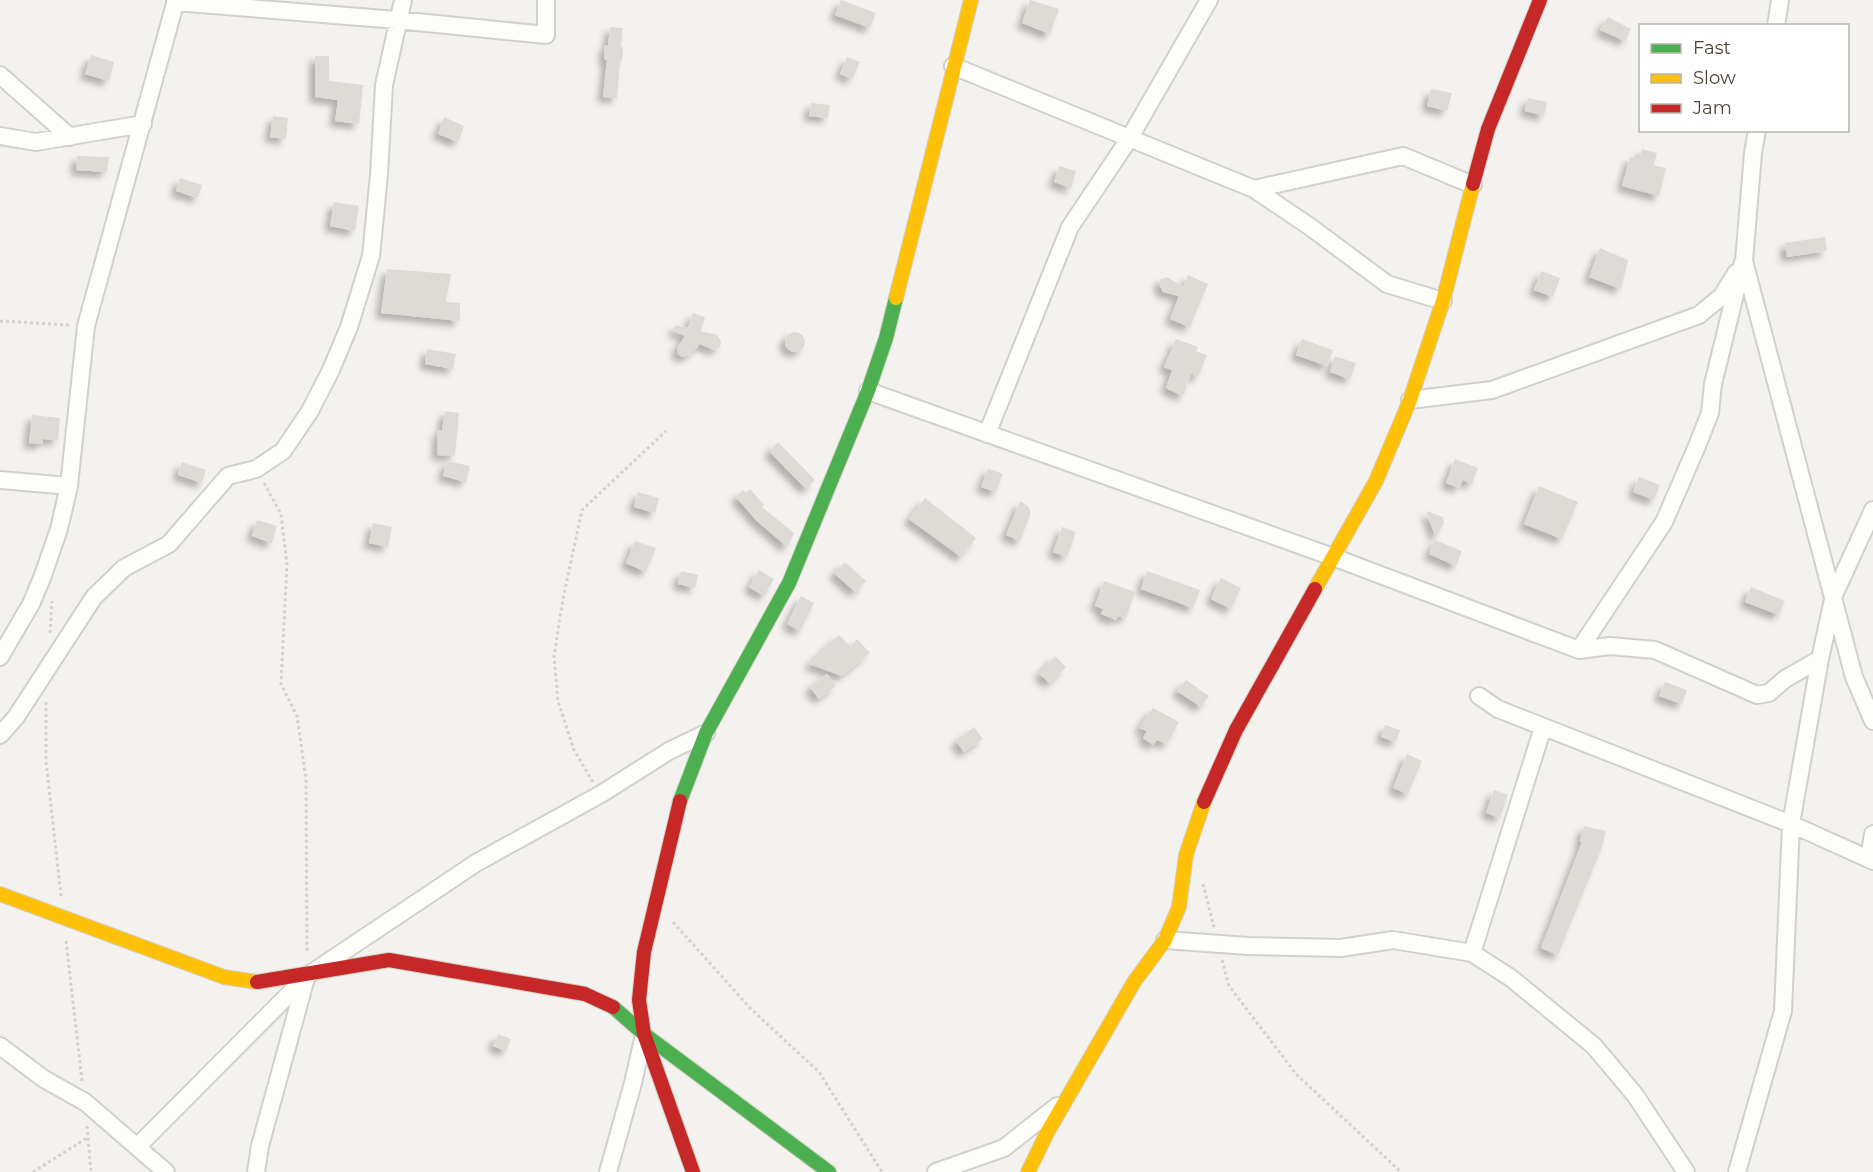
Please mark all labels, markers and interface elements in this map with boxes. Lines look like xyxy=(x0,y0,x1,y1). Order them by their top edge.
legend xyxy=(1639,24,1849,132)
text: Fast xyxy=(1693,37,1731,59)
text: Slow xyxy=(1693,67,1736,89)
text: Jam xyxy=(1692,97,1732,119)

